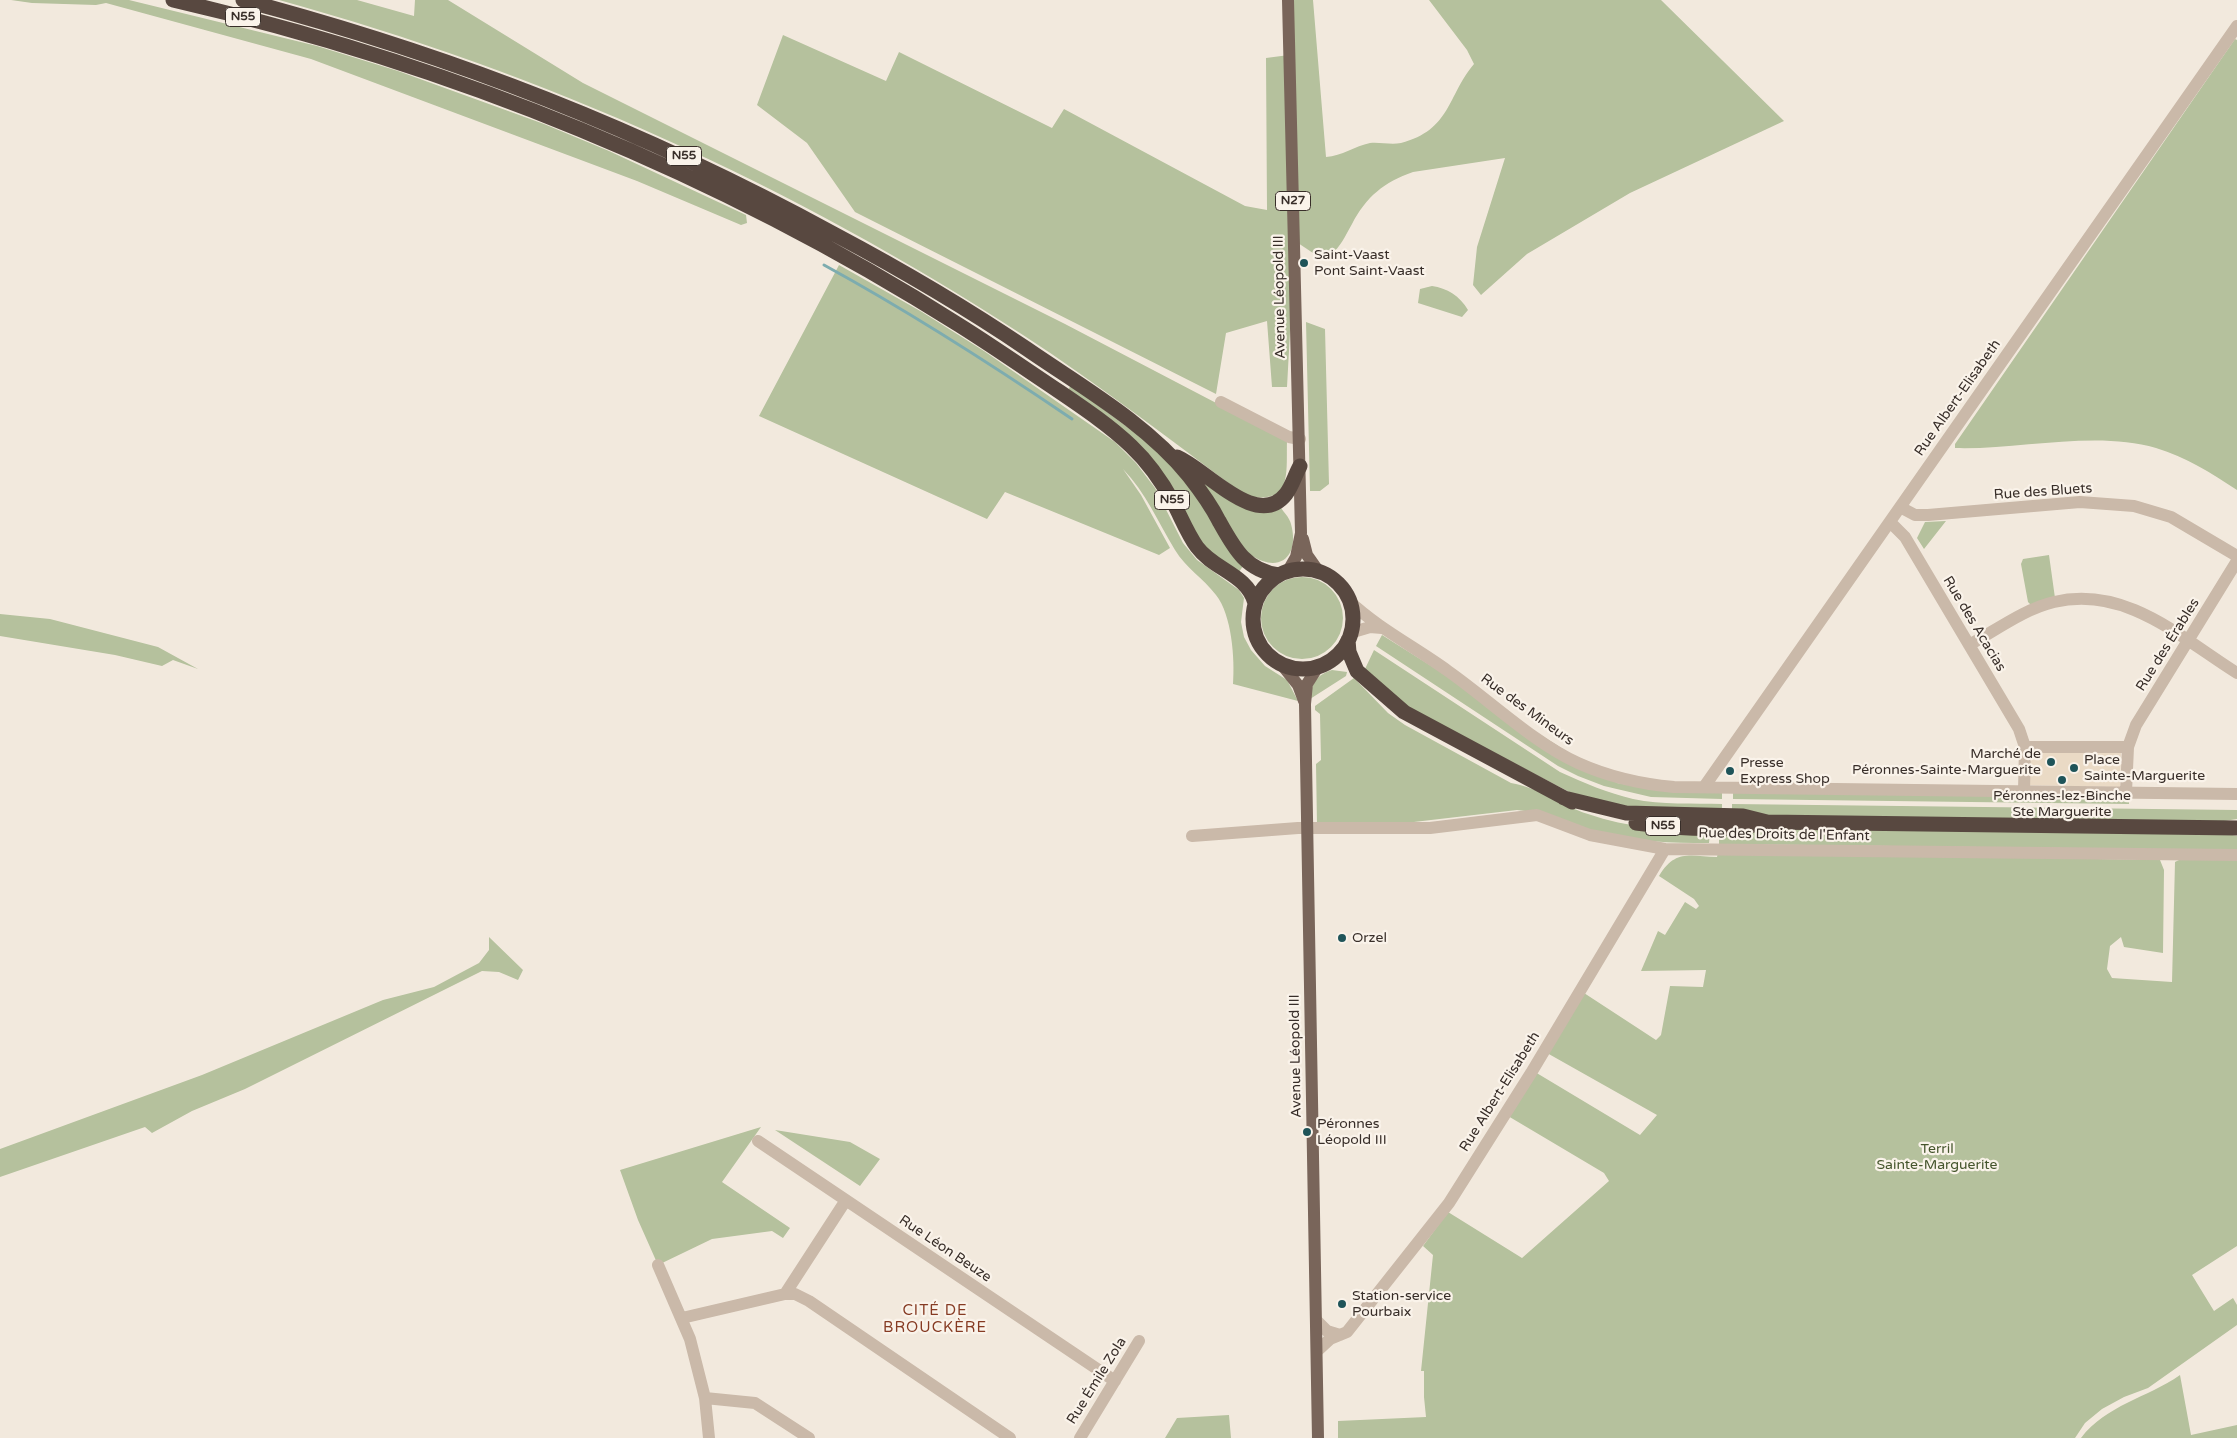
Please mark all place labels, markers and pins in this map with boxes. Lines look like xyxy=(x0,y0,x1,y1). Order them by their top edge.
place label: Saint-Vaast Pont Saint-Vaast xyxy=(1314,247,1425,280)
marker: Saint-Vaast Pont Saint-Vaast xyxy=(1298,257,1310,269)
place label: Marché de Péronnes-Sainte-Marguerite xyxy=(1852,746,2041,779)
place label: Place Sainte-Marguerite xyxy=(2084,752,2205,784)
place label: Presse Express Shop xyxy=(1740,755,1830,788)
marker: Marché de Péronnes-Sainte-Marguerite xyxy=(2045,756,2057,768)
marker: Place Sainte-Marguerite xyxy=(2068,762,2080,774)
marker: Presse Express Shop xyxy=(1724,765,1736,777)
marker: Péronnes-lez-Binche Ste Marguerite xyxy=(2056,774,2068,786)
place label: Péronnes-lez-Binche Ste Marguerite xyxy=(1993,788,2131,820)
place label: Orzel xyxy=(1352,930,1387,946)
marker: Orzel xyxy=(1336,932,1348,944)
place label: Péronnes Léopold III xyxy=(1317,1116,1387,1148)
marker: Péronnes Léopold III xyxy=(1301,1126,1313,1138)
place label: Station-service Pourbaix xyxy=(1352,1288,1451,1320)
marker: Station-service Pourbaix xyxy=(1336,1298,1348,1310)

